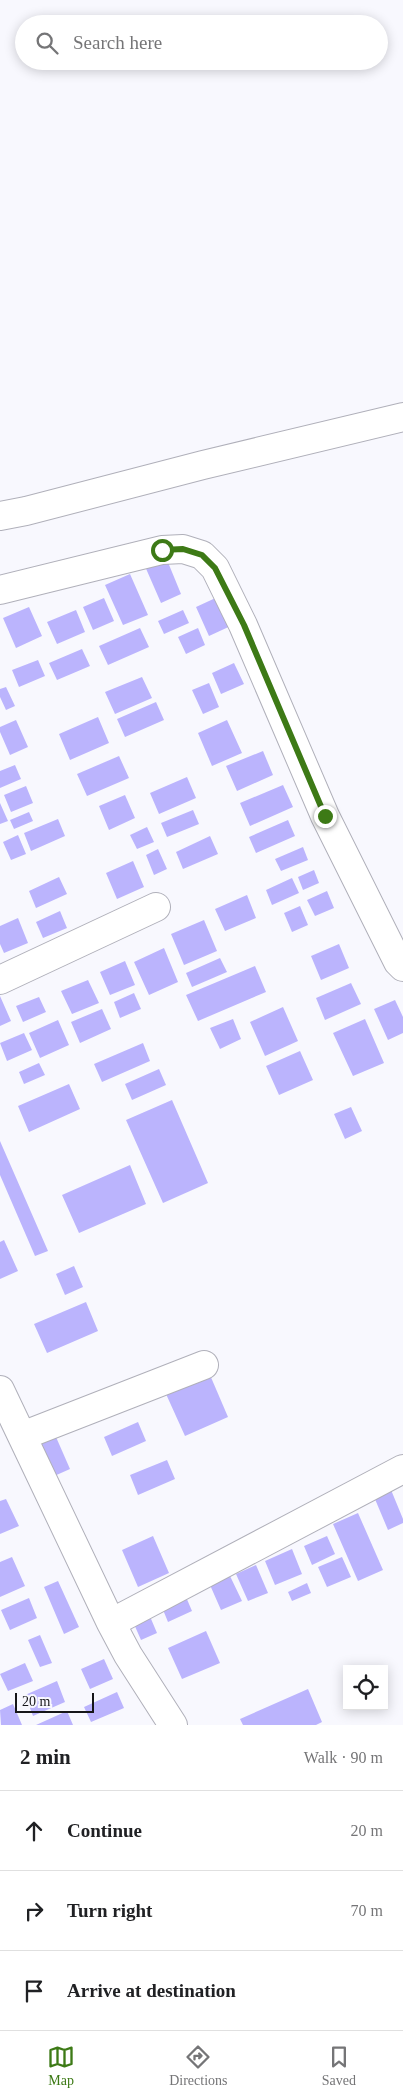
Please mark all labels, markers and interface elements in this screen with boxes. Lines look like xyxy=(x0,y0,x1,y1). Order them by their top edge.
search box xyxy=(15,15,388,70)
icon: search xyxy=(33,29,61,57)
text: Search here xyxy=(73,32,162,53)
route start xyxy=(151,539,174,562)
route end xyxy=(314,805,337,828)
map controls xyxy=(343,1665,388,1710)
button: locate xyxy=(343,1665,388,1710)
scale bar xyxy=(15,1690,94,1713)
text: 20 m xyxy=(22,1694,50,1709)
text: 2 min xyxy=(20,1745,71,1769)
text: Walk · 90 m xyxy=(304,1749,383,1766)
icon: ahead xyxy=(20,1817,48,1845)
text: Continue xyxy=(67,1820,142,1841)
text: 20 m xyxy=(351,1822,383,1839)
icon: right xyxy=(20,1897,48,1925)
text: Turn right xyxy=(67,1900,152,1921)
text: 70 m xyxy=(351,1902,383,1919)
icon: arrive xyxy=(20,1977,48,2005)
text: Arrive at destination xyxy=(67,1980,236,2001)
tab: Map xyxy=(47,2043,75,2089)
tab: Directions xyxy=(169,2043,228,2089)
tab: Saved xyxy=(322,2043,356,2089)

